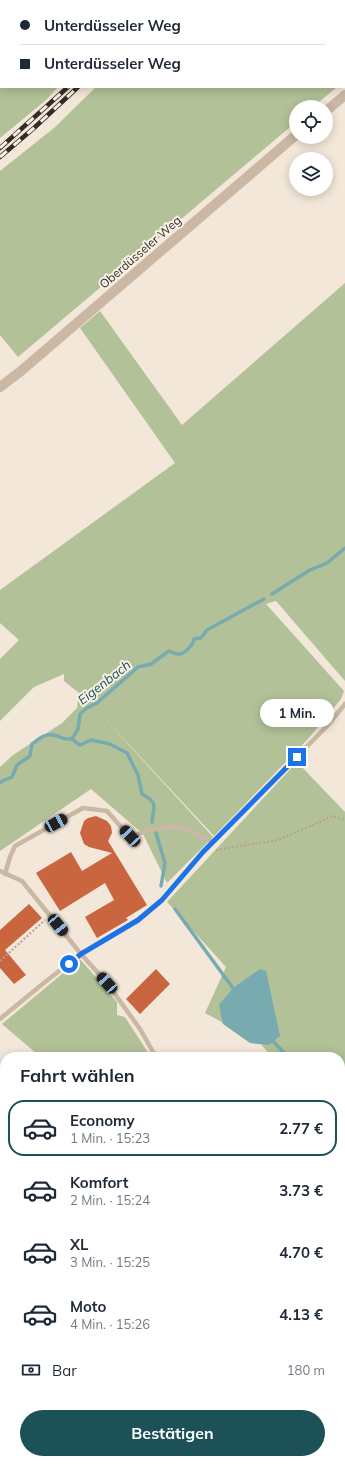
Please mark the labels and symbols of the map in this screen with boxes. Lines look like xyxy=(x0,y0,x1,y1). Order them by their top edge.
street label: Oberdüsseler Weg xyxy=(96,213,184,291)
water label: Eigenbach xyxy=(74,656,134,708)
callout: 1 Min. xyxy=(260,699,334,727)
route end xyxy=(288,748,306,766)
car xyxy=(43,812,69,834)
car xyxy=(117,823,143,849)
car xyxy=(46,912,70,938)
route start xyxy=(60,955,78,973)
car xyxy=(95,970,119,996)

